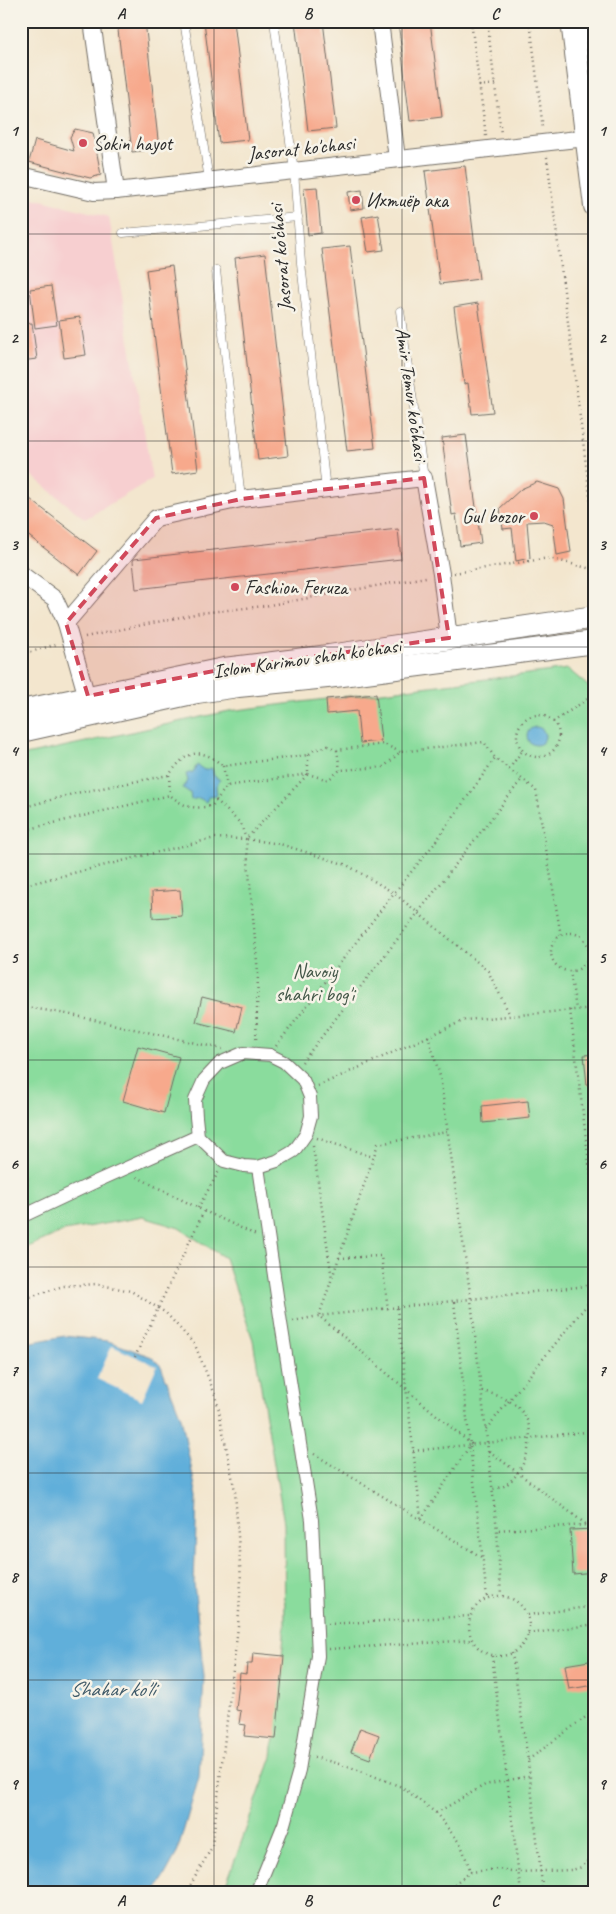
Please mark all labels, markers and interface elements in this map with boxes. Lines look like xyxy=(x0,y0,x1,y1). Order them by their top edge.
text: A xyxy=(117,4,127,24)
text: B xyxy=(304,4,314,24)
text: C xyxy=(491,4,501,24)
text: 1 xyxy=(10,121,19,141)
text: 1 xyxy=(598,121,607,141)
street label: Jasorat ko'chasi xyxy=(245,130,358,167)
place label: Sokin hayot xyxy=(93,131,175,156)
marker: Sokin hayot xyxy=(77,137,89,149)
place label: Ихтиёр ака xyxy=(366,188,450,213)
marker: Ихтиёр ака xyxy=(350,194,362,206)
street label: Jasorat ko‘chasi xyxy=(263,201,298,314)
street label: Amir Temur ko‘chasi xyxy=(390,326,434,465)
text: 2 xyxy=(10,328,19,348)
text: 2 xyxy=(598,328,607,348)
place label: Gul bozor xyxy=(462,504,526,529)
marker: Gul bozor xyxy=(528,510,540,522)
text: 3 xyxy=(10,535,19,555)
text: 3 xyxy=(598,535,607,555)
place label: Fashion Feruza xyxy=(245,575,349,600)
marker: Fashion Feruza xyxy=(229,581,241,593)
street label: Islom Karimov shoh ko'chasi xyxy=(212,633,405,684)
text: 4 xyxy=(10,741,19,761)
text: 4 xyxy=(598,741,607,761)
text: 5 xyxy=(11,948,20,968)
text: 5 xyxy=(599,948,608,968)
park label: Navoiy shahri bog'i xyxy=(276,959,356,1007)
text: 6 xyxy=(10,1154,19,1174)
text: 6 xyxy=(598,1154,607,1174)
text: 7 xyxy=(10,1361,19,1381)
text: 7 xyxy=(598,1361,607,1381)
text: 8 xyxy=(10,1567,19,1587)
text: 8 xyxy=(598,1567,607,1587)
water label: Shahar ko'li xyxy=(69,1676,160,1702)
text: 9 xyxy=(10,1774,19,1794)
text: 9 xyxy=(598,1774,607,1794)
text: A xyxy=(117,1891,127,1911)
text: B xyxy=(304,1891,314,1911)
text: C xyxy=(491,1891,501,1911)

